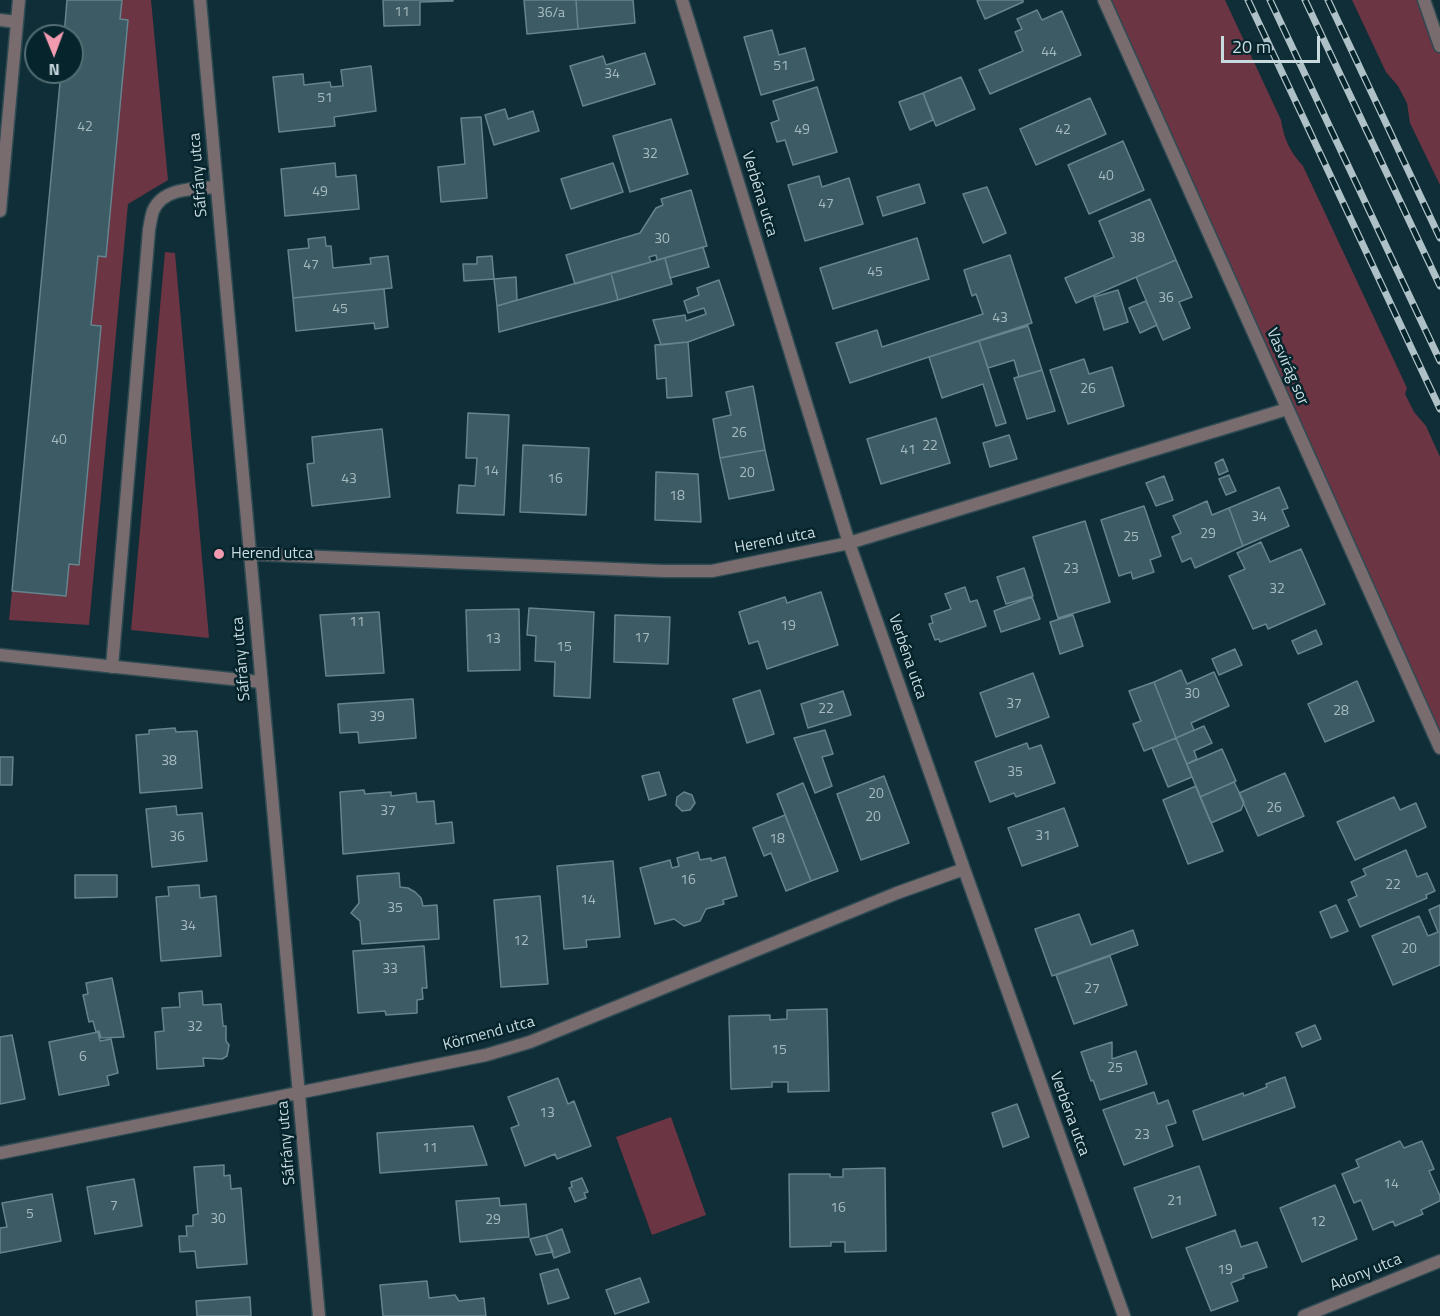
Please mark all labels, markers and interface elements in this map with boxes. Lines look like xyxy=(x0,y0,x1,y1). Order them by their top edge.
house number: 11 xyxy=(394,5,410,21)
house number: 36/a xyxy=(537,6,565,22)
north arrow xyxy=(24,24,84,84)
scale bar xyxy=(1224,24,1323,62)
text: 20 m xyxy=(1232,33,1271,60)
house number: 44 xyxy=(1041,45,1057,61)
text: N xyxy=(49,58,60,82)
house number: 51 xyxy=(773,59,789,75)
house number: 34 xyxy=(604,67,620,83)
house number: 51 xyxy=(317,91,333,107)
house number: 42 xyxy=(77,120,93,136)
house number: 49 xyxy=(794,123,810,139)
house number: 42 xyxy=(1055,123,1071,139)
street label: Sáfrány utca xyxy=(186,132,212,218)
house number: 32 xyxy=(642,147,658,163)
street label: Verbéna utca xyxy=(737,149,781,239)
house number: 40 xyxy=(1098,169,1114,185)
house number: 49 xyxy=(312,185,328,201)
house number: 47 xyxy=(818,197,834,213)
house number: 38 xyxy=(1129,231,1145,247)
house number: 30 xyxy=(654,232,670,248)
house number: 47 xyxy=(303,258,319,274)
house number: 45 xyxy=(867,265,883,281)
house number: 36 xyxy=(1158,291,1174,307)
house number: 45 xyxy=(332,302,348,318)
house number: 43 xyxy=(992,311,1008,327)
street label: Vasvirág sor xyxy=(1262,326,1312,408)
house number: 26 xyxy=(1080,382,1096,398)
house number: 26 xyxy=(731,426,747,442)
house number: 40 xyxy=(51,433,67,449)
house number: 22 xyxy=(922,439,938,455)
house number: 41 xyxy=(900,443,916,459)
house number: 14 xyxy=(483,464,499,480)
house number: 20 xyxy=(739,466,755,482)
house number: 43 xyxy=(341,472,357,488)
house number: 16 xyxy=(547,472,563,488)
house number: 18 xyxy=(669,489,685,505)
house number: 34 xyxy=(1251,510,1267,526)
street label: Herend utca xyxy=(733,524,817,558)
house number: 29 xyxy=(1200,527,1216,543)
house number: 25 xyxy=(1123,530,1139,546)
place label: Herend utca xyxy=(231,544,313,564)
marker: Herend utca xyxy=(212,547,226,561)
house number: 23 xyxy=(1063,562,1079,578)
house number: 32 xyxy=(1269,582,1285,598)
street label: Verbéna utca xyxy=(884,612,930,702)
house number: 11 xyxy=(349,615,365,631)
street label: Sáfrány utca xyxy=(229,616,255,702)
house number: 19 xyxy=(780,619,796,635)
house number: 17 xyxy=(634,631,650,647)
house number: 13 xyxy=(485,632,501,648)
house number: 15 xyxy=(556,640,572,656)
house number: 30 xyxy=(1184,687,1200,703)
house number: 37 xyxy=(1006,697,1022,713)
house number: 22 xyxy=(818,702,834,718)
house number: 28 xyxy=(1333,704,1349,720)
house number: 39 xyxy=(369,710,385,726)
house number: 38 xyxy=(161,754,177,770)
house number: 35 xyxy=(1007,765,1023,781)
house number: 20 xyxy=(868,787,884,803)
house number: 26 xyxy=(1266,801,1282,817)
house number: 37 xyxy=(380,804,396,820)
house number: 20 xyxy=(865,810,881,826)
house number: 31 xyxy=(1035,829,1051,845)
house number: 36 xyxy=(169,830,185,846)
house number: 18 xyxy=(769,832,785,848)
house number: 16 xyxy=(680,873,696,889)
house number: 22 xyxy=(1385,878,1401,894)
house number: 14 xyxy=(580,893,596,909)
house number: 35 xyxy=(387,901,403,917)
house number: 34 xyxy=(180,919,196,935)
house number: 12 xyxy=(513,934,529,950)
house number: 20 xyxy=(1401,942,1417,958)
house number: 33 xyxy=(382,962,398,978)
house number: 27 xyxy=(1084,982,1100,998)
street label: Körmend utca xyxy=(441,1013,537,1055)
house number: 32 xyxy=(187,1020,203,1036)
house number: 15 xyxy=(771,1043,787,1059)
house number: 6 xyxy=(79,1050,87,1066)
house number: 25 xyxy=(1107,1061,1123,1077)
street label: Verbéna utca xyxy=(1045,1069,1093,1159)
street label: Sáfrány utca xyxy=(274,1100,300,1186)
house number: 13 xyxy=(539,1106,555,1122)
house number: 23 xyxy=(1134,1128,1150,1144)
house number: 11 xyxy=(422,1141,438,1157)
house number: 14 xyxy=(1383,1177,1399,1193)
house number: 21 xyxy=(1167,1194,1183,1210)
house number: 7 xyxy=(110,1199,118,1215)
house number: 16 xyxy=(830,1201,846,1217)
house number: 5 xyxy=(26,1207,34,1223)
house number: 30 xyxy=(210,1212,226,1228)
house number: 29 xyxy=(485,1213,501,1229)
house number: 12 xyxy=(1310,1215,1326,1231)
street label: Adony utca xyxy=(1328,1250,1404,1296)
house number: 19 xyxy=(1217,1263,1233,1279)

